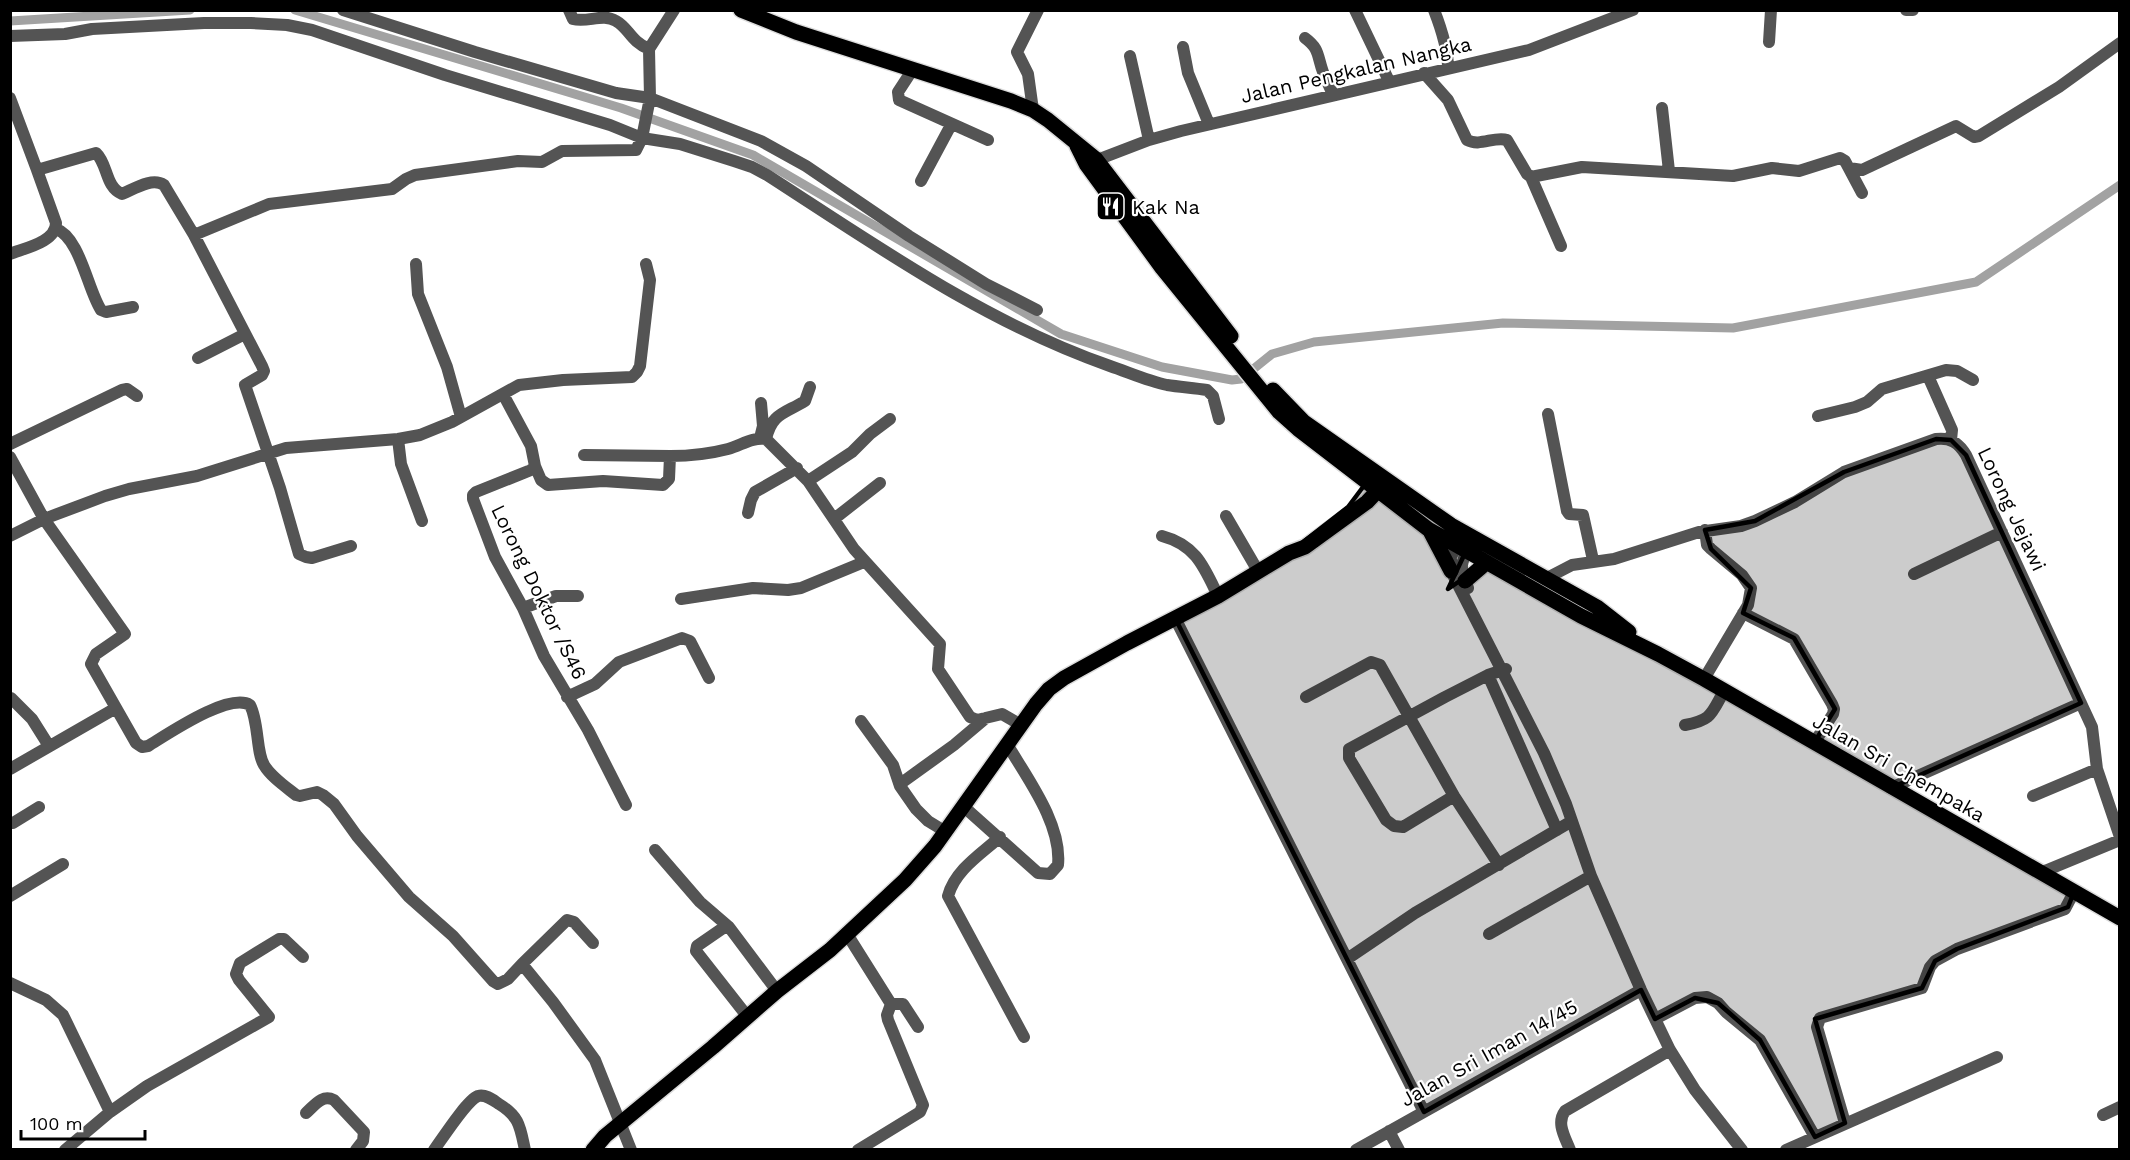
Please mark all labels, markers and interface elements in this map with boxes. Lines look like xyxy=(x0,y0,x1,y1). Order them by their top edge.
street label: Jalan Pengkalan Nangka xyxy=(1238,32,1474,108)
restaurant icon: Kak Na xyxy=(1095,191,1127,223)
place label: Kak Na xyxy=(1132,195,1200,219)
street label: Lorong Jejawi xyxy=(1973,443,2051,575)
street label: Lorong Doktor /S46 xyxy=(486,501,592,683)
street label: Jalan Sri Chempaka xyxy=(1809,709,1989,827)
street label: Jalan Sri Iman 14/45 xyxy=(1396,994,1582,1112)
scale bar xyxy=(21,1103,146,1141)
text: 100 m xyxy=(30,1113,83,1134)

